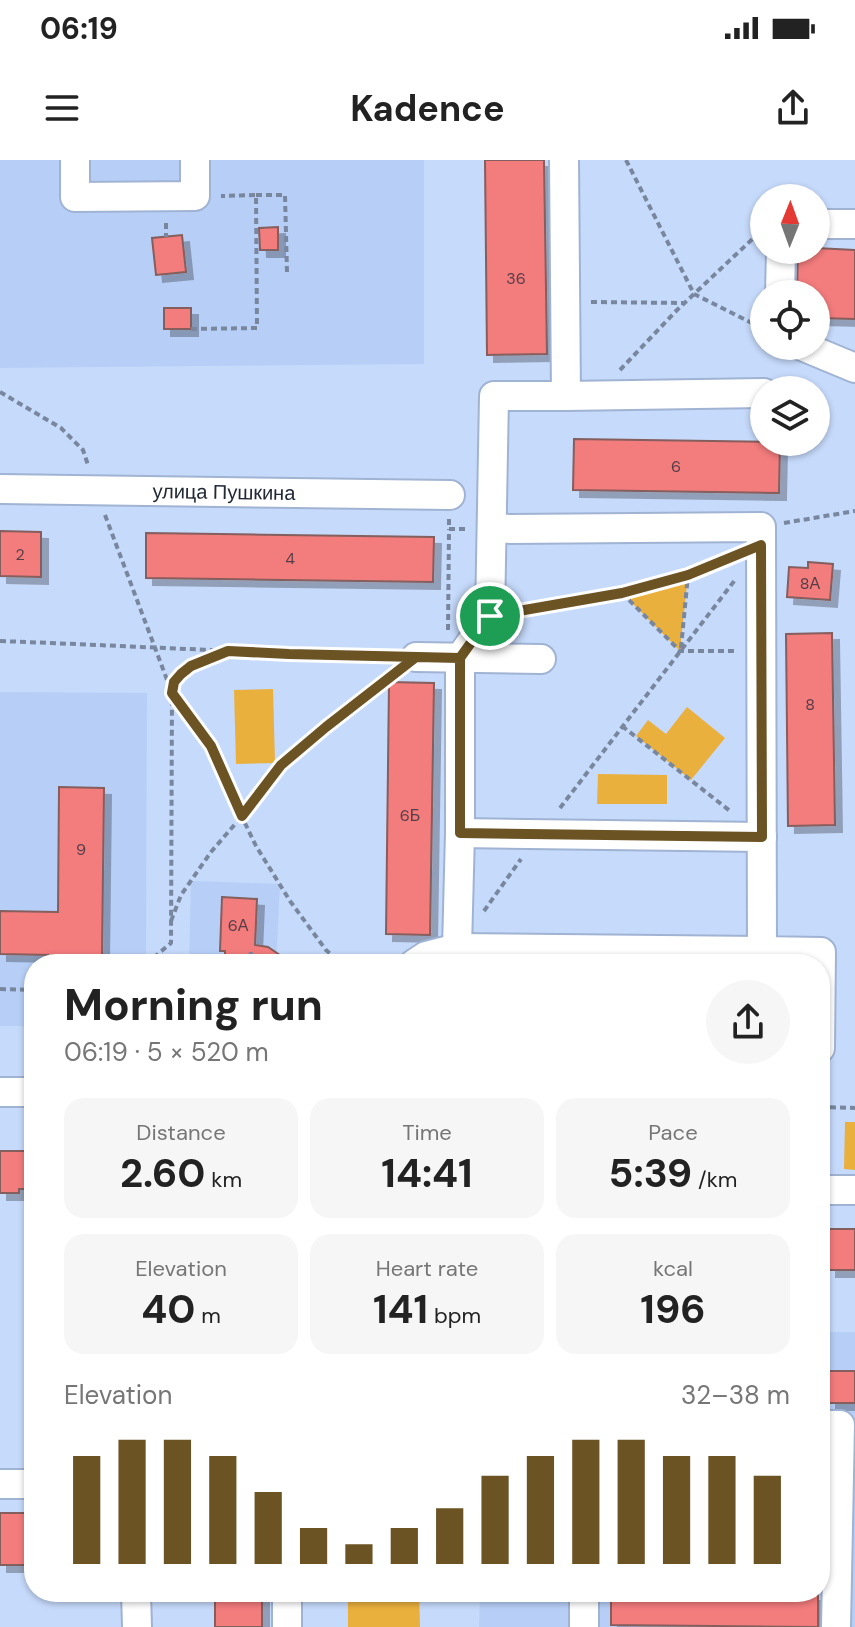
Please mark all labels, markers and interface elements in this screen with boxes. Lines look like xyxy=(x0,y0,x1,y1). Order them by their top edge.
text: 06:19 xyxy=(40,9,118,48)
text: Kadence xyxy=(350,85,505,132)
icon: menu xyxy=(40,86,84,130)
icon: share xyxy=(771,86,815,130)
north arrow xyxy=(750,184,830,264)
map controls xyxy=(750,184,830,456)
house number: 36 xyxy=(506,268,526,289)
button: locate xyxy=(750,280,830,360)
button: layers xyxy=(750,376,830,456)
house number: 6 xyxy=(671,456,681,477)
street label: улица Пушкина xyxy=(152,478,296,506)
house number: 2 xyxy=(15,544,25,565)
house number: 4 xyxy=(285,548,295,569)
house number: 8А xyxy=(800,573,821,594)
pin xyxy=(456,582,524,650)
icon: arrive xyxy=(468,594,512,638)
house number: 8 xyxy=(805,694,815,715)
house number: 6Б xyxy=(400,805,420,826)
house number: 9 xyxy=(76,839,86,860)
house number: 6А xyxy=(228,915,249,936)
text: Morning run xyxy=(64,976,323,1034)
button: share xyxy=(706,980,790,1064)
text: 06:19 · 5 × 520 m xyxy=(64,1035,269,1069)
text: Distance xyxy=(136,1118,226,1147)
text: Time xyxy=(402,1118,452,1147)
text: Pace xyxy=(648,1118,698,1147)
text: 2.60 xyxy=(120,1147,205,1199)
text: 14:41 xyxy=(381,1147,473,1199)
text: 5:39 xyxy=(609,1147,692,1199)
text: km xyxy=(205,1165,242,1194)
text: /km xyxy=(692,1165,737,1194)
text: Elevation xyxy=(135,1254,227,1283)
text: Heart rate xyxy=(376,1254,478,1283)
text: kcal xyxy=(653,1254,693,1283)
text: 40 xyxy=(141,1283,195,1335)
text: 141 xyxy=(373,1283,428,1335)
text: 196 xyxy=(640,1283,706,1335)
text: m xyxy=(195,1301,221,1330)
text: bpm xyxy=(428,1301,481,1330)
text: Elevation xyxy=(64,1378,172,1412)
text: 32–38 m xyxy=(681,1378,790,1412)

